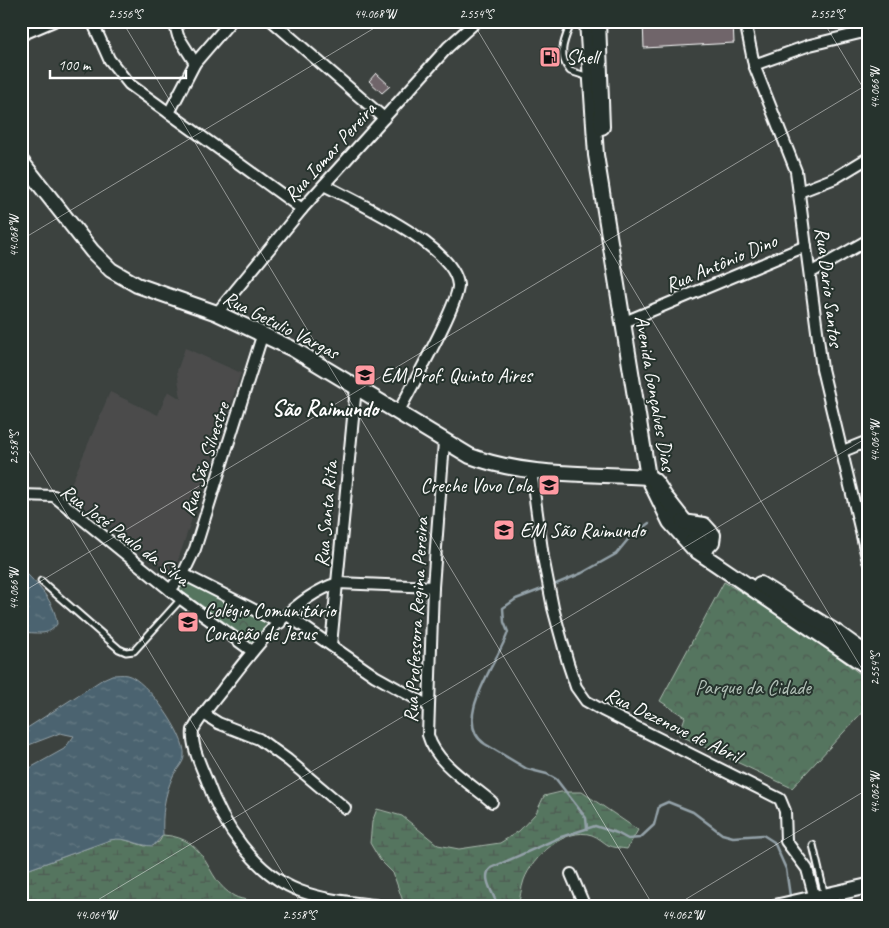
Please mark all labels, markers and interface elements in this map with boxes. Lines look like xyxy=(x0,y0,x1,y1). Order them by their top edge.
text: 2.556°S xyxy=(108,6,144,22)
text: 44.068°W xyxy=(354,6,398,22)
text: 2.554°S xyxy=(459,6,495,22)
text: 2.552°S xyxy=(810,6,846,22)
fuel station icon: Shell xyxy=(538,45,562,69)
place label: Shell xyxy=(566,45,602,70)
scale bar xyxy=(50,48,186,80)
text: 100 m xyxy=(58,56,92,75)
text: 44.066°W xyxy=(867,65,883,109)
street label: Rua Iomar Pereira xyxy=(279,95,383,207)
text: 44.068°W xyxy=(6,213,22,257)
street label: Rua Dario Santos xyxy=(809,226,849,350)
street label: Rua Antônio Dino xyxy=(661,228,781,298)
street label: Rua Getulio Vargas xyxy=(219,285,345,366)
street label: Avenida Gonçalves Dias xyxy=(629,313,681,475)
school or university icon: EM Prof. Quinto Aires xyxy=(353,363,377,387)
place label: EM Prof. Quinto Aires xyxy=(381,363,534,388)
district label: São Raimundo xyxy=(272,395,380,423)
street label: Rua São Silvestre xyxy=(175,398,236,519)
text: 44.064°W xyxy=(867,418,883,462)
text: 2.558°S xyxy=(6,429,22,465)
street label: Rua Santa Rita xyxy=(309,458,343,568)
place label: Creche Vovo Lola xyxy=(420,473,535,498)
school or university icon: Creche Vovo Lola xyxy=(537,473,561,497)
street label: Rua José Paulo da Silva xyxy=(56,478,196,593)
street label: Rua Professora Regina Pereira xyxy=(398,515,434,723)
school or university icon: EM São Raimundo xyxy=(492,518,516,542)
place label: EM São Raimundo xyxy=(520,518,647,543)
text: 44.066°W xyxy=(6,566,22,610)
place label: Colégio Comunitário Coração de Jesus xyxy=(204,598,338,646)
school or university icon: Colégio Comunitário Coração de Jesus xyxy=(176,610,200,634)
text: 2.554°S xyxy=(867,650,883,686)
park label: Parque da Cidade xyxy=(695,675,812,700)
street label: Rua Dezenove de Abril xyxy=(601,681,748,770)
text: 44.062°W xyxy=(867,770,883,814)
text: 44.064°W xyxy=(75,907,119,923)
text: 2.558°S xyxy=(282,907,318,923)
text: 44.062°W xyxy=(662,907,706,923)

